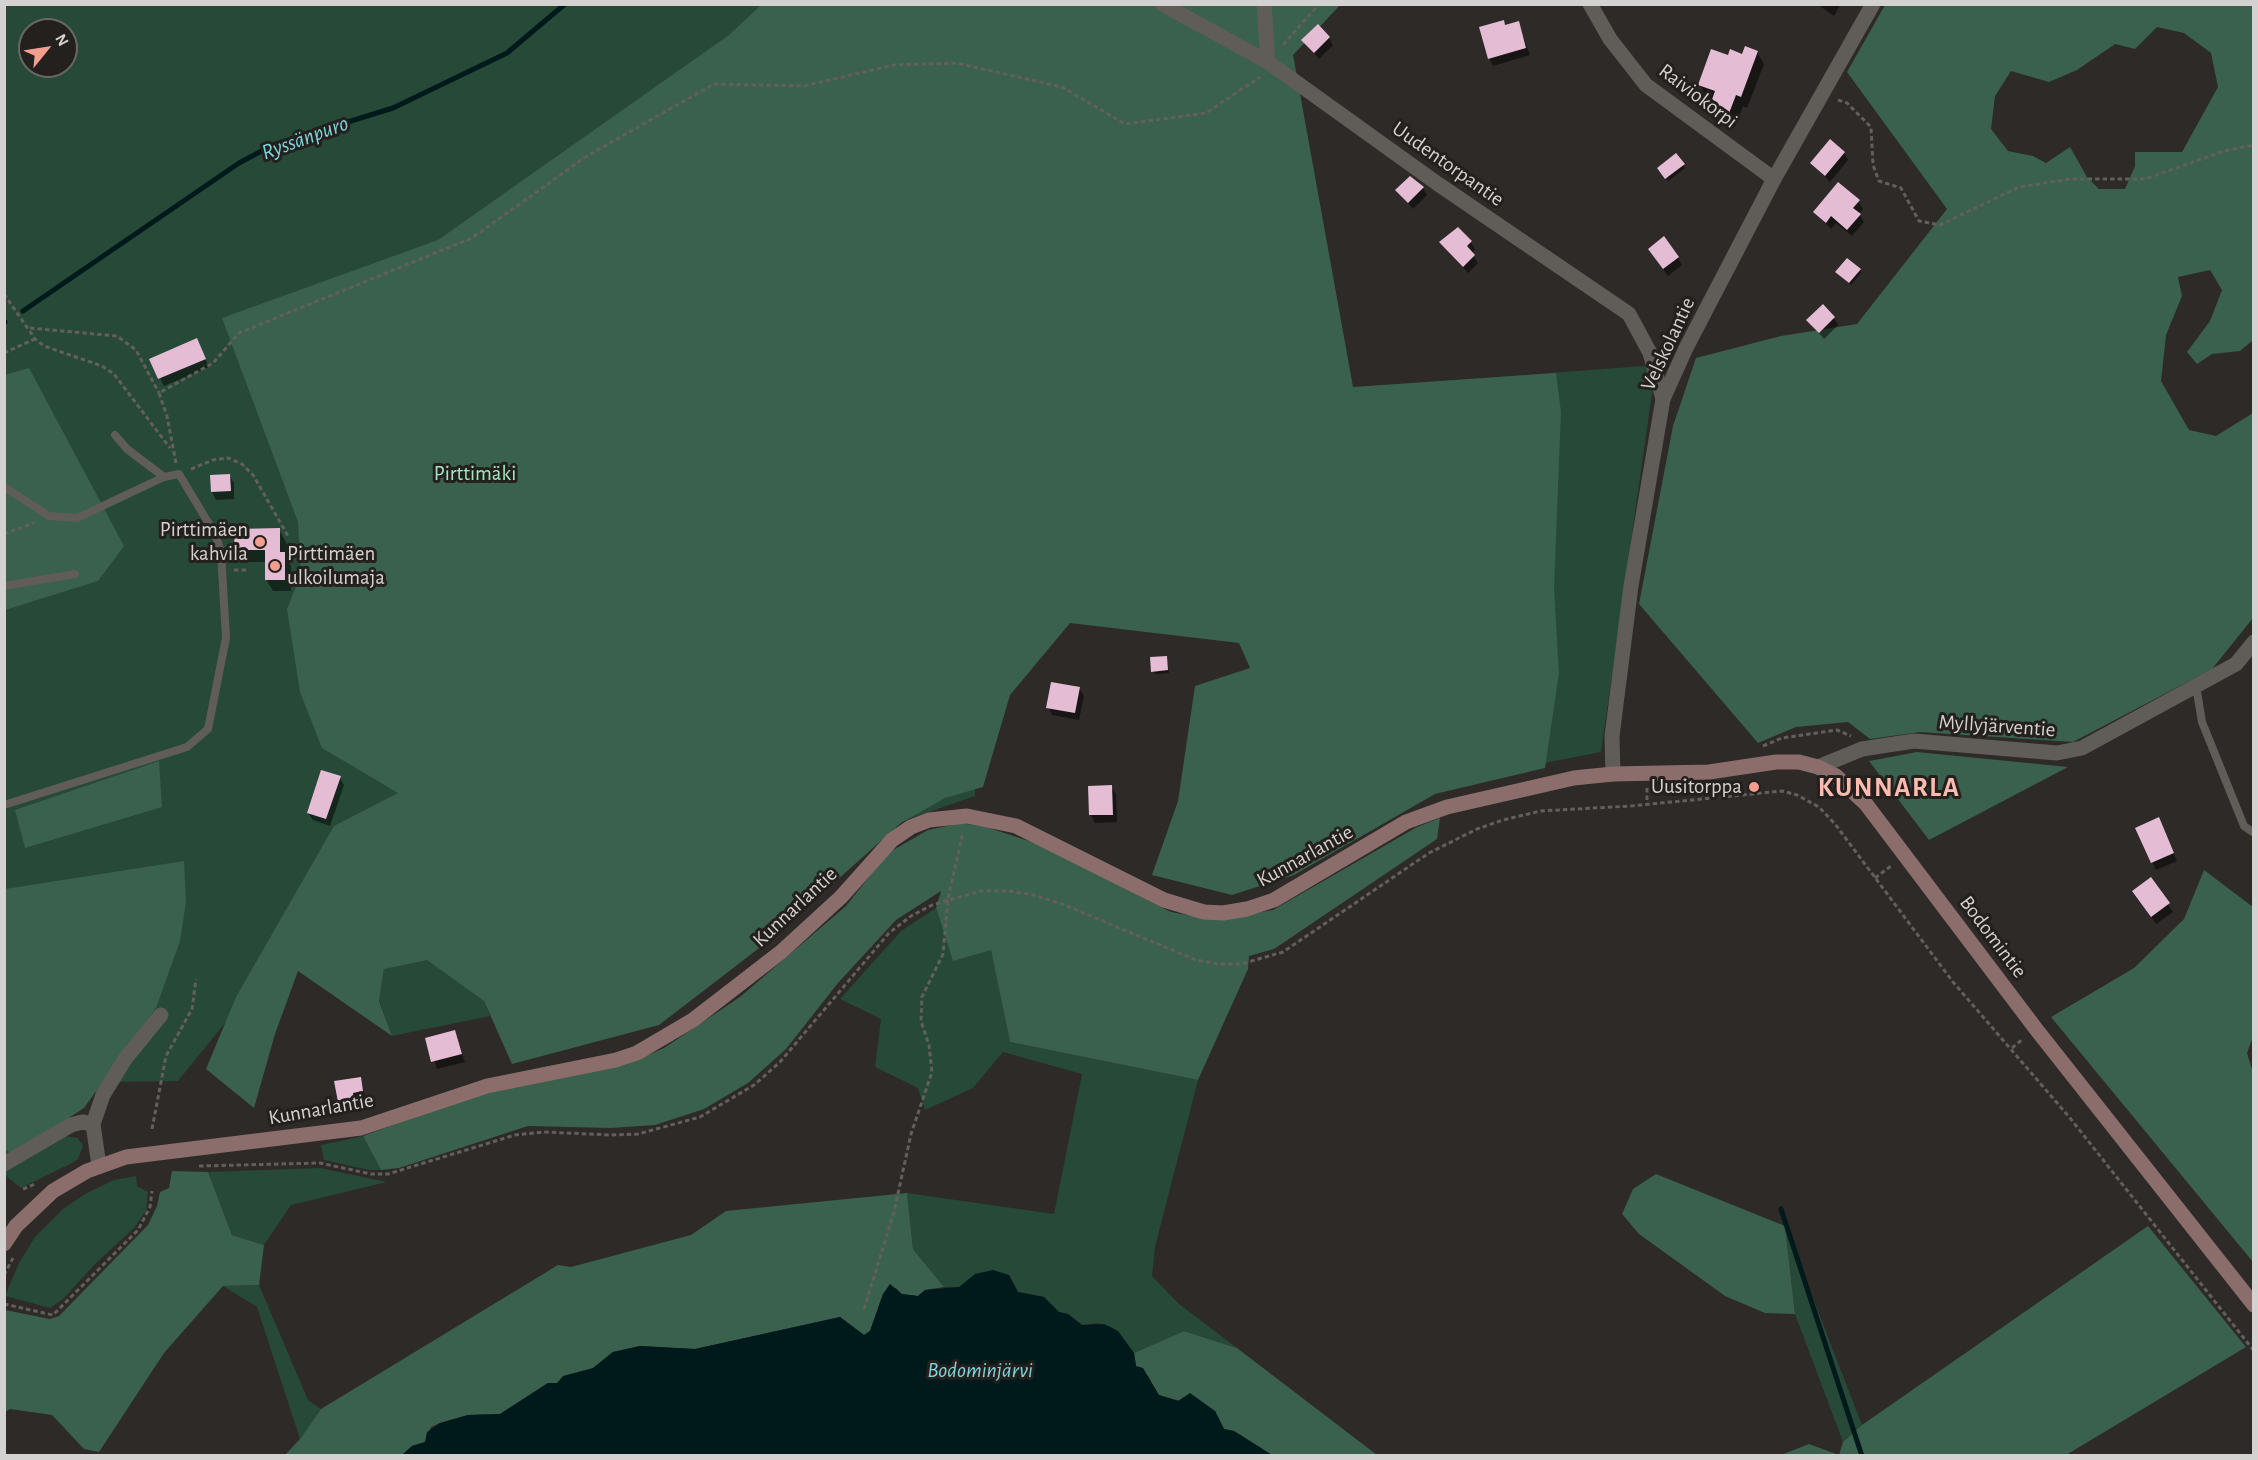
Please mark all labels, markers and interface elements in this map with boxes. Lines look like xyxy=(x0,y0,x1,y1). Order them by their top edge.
north arrow xyxy=(18,18,78,78)
text: N xyxy=(52,31,72,49)
street label: Raiviokorpi xyxy=(1654,58,1742,134)
water label: Ryssänpuro xyxy=(258,110,352,166)
street label: Uudentorpantie xyxy=(1387,116,1509,212)
street label: Velskolantie xyxy=(1635,293,1701,395)
park label: Pirttimäki xyxy=(434,461,516,487)
place label: Pirttimäen kahvila xyxy=(160,517,248,567)
marker: Pirttimäen kahvila xyxy=(253,535,267,549)
place label: Pirttimäen ulkoilumaja xyxy=(287,541,385,591)
marker: Pirttimäen ulkoilumaja xyxy=(268,559,282,573)
street label: Myllyjärventie xyxy=(1938,709,2056,743)
district label: KUNNARLA xyxy=(1818,772,1960,804)
place label: Uusitorppa xyxy=(1651,774,1742,800)
marker: Uusitorppa xyxy=(1747,780,1761,794)
street label: Kunnarlantie xyxy=(1252,819,1358,893)
street label: Kunnarlantie xyxy=(748,862,842,952)
street label: Bodomintie xyxy=(1954,891,2032,983)
street label: Kunnarlantie xyxy=(266,1087,376,1131)
water label: Bodominjärvi xyxy=(927,1357,1033,1383)

